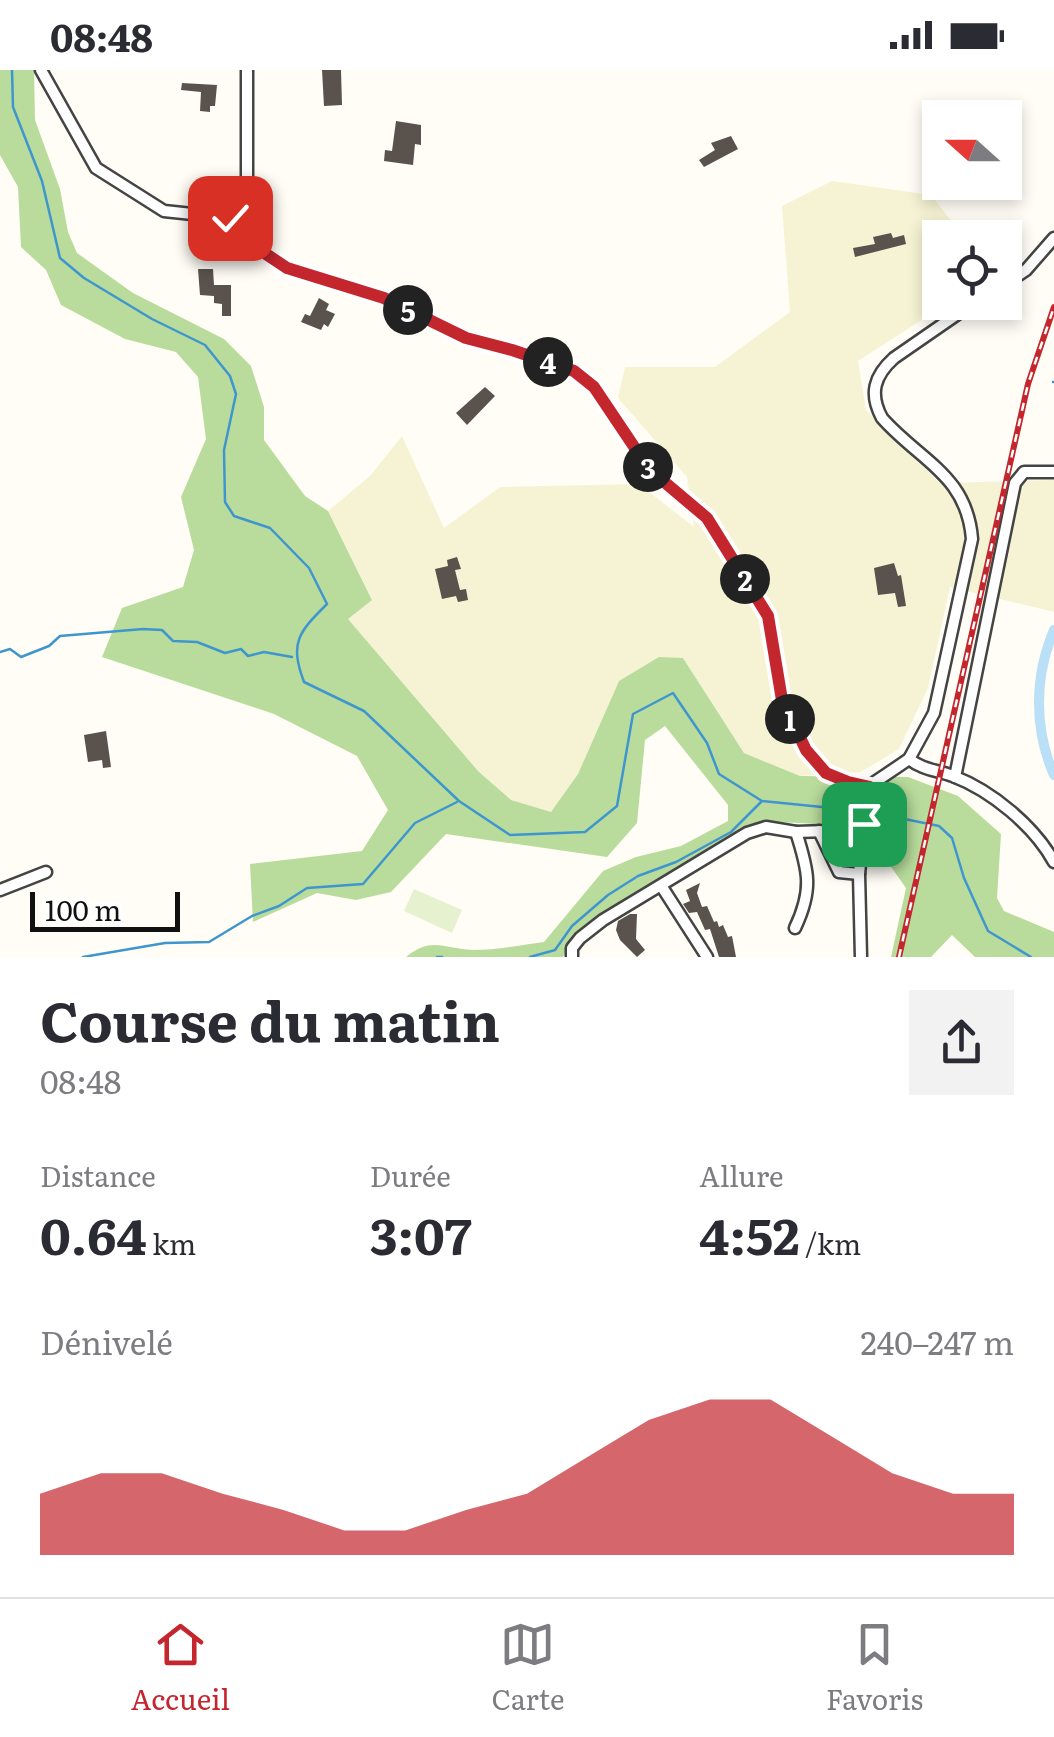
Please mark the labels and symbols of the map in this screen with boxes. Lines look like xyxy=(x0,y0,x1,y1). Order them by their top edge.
north arrow xyxy=(922,100,1022,200)
pin xyxy=(188,176,273,261)
pin: 5 xyxy=(383,285,433,335)
pin: 4 xyxy=(523,337,573,387)
pin: 3 xyxy=(623,442,673,492)
pin: 2 xyxy=(720,554,770,604)
pin: 1 xyxy=(765,694,815,744)
pin xyxy=(822,782,907,867)
scale bar xyxy=(30,887,180,931)

